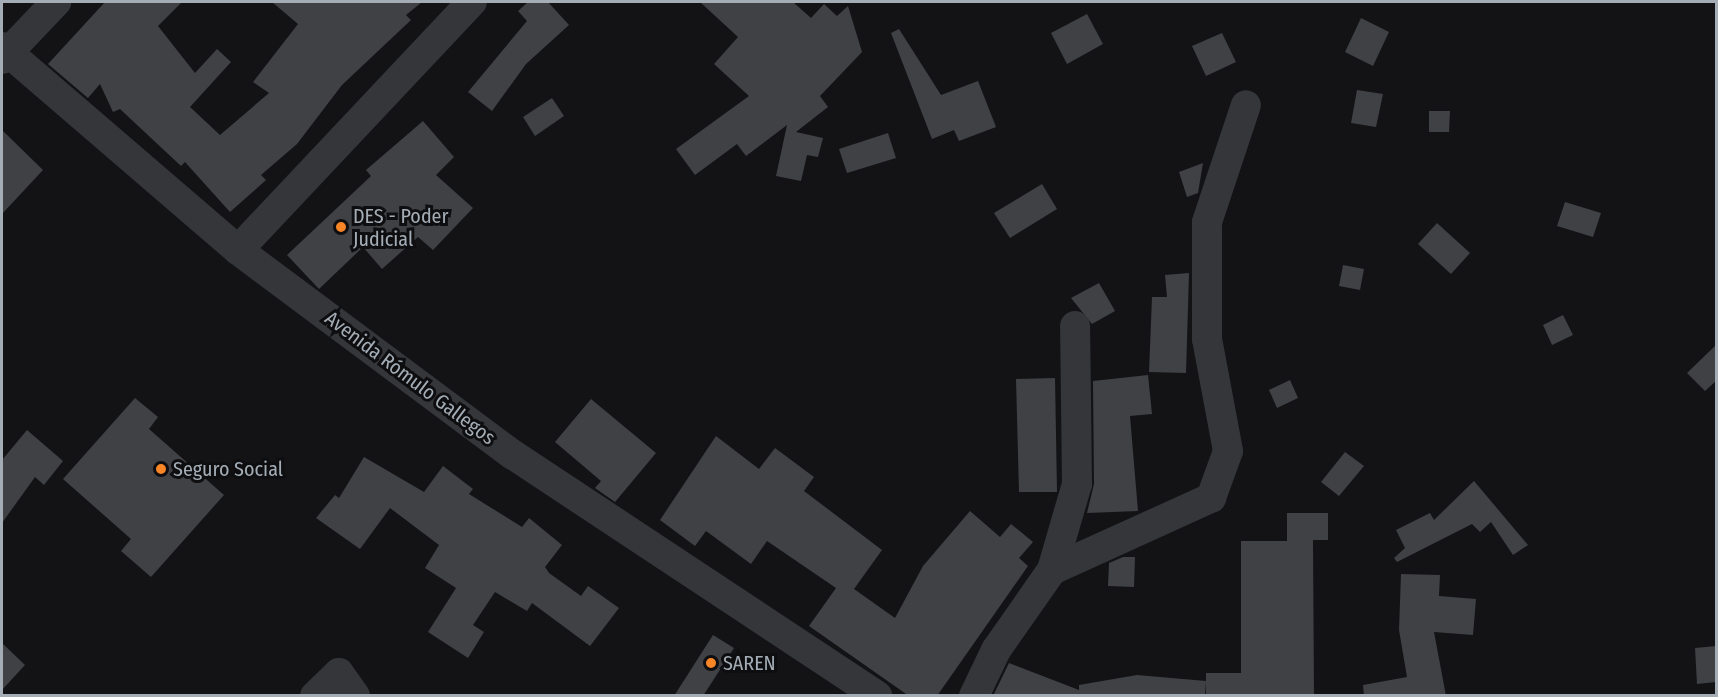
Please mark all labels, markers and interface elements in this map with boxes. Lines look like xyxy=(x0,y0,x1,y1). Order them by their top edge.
place label: DES - Poder Judicial xyxy=(353,204,448,251)
marker: DES - Poder Judicial xyxy=(334,220,348,234)
street label: Avenida Rómulo Gallegos xyxy=(320,306,500,450)
place label: Seguro Social xyxy=(173,457,283,481)
marker: Seguro Social xyxy=(154,462,168,476)
place label: SAREN xyxy=(723,651,776,675)
marker: SAREN xyxy=(704,656,718,670)

